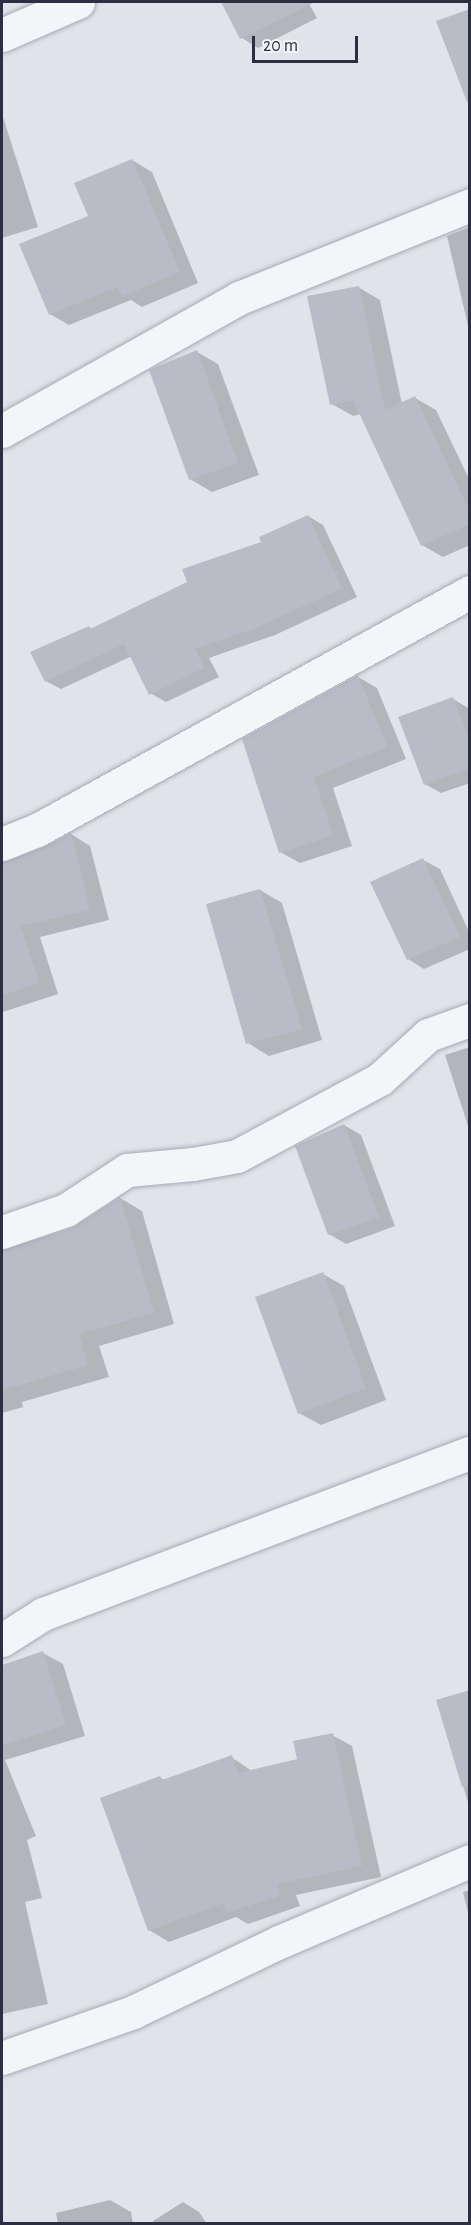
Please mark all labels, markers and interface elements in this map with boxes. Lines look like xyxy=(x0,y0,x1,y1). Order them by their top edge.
scale bar xyxy=(255,24,362,62)
text: 20 m xyxy=(263,37,298,55)

